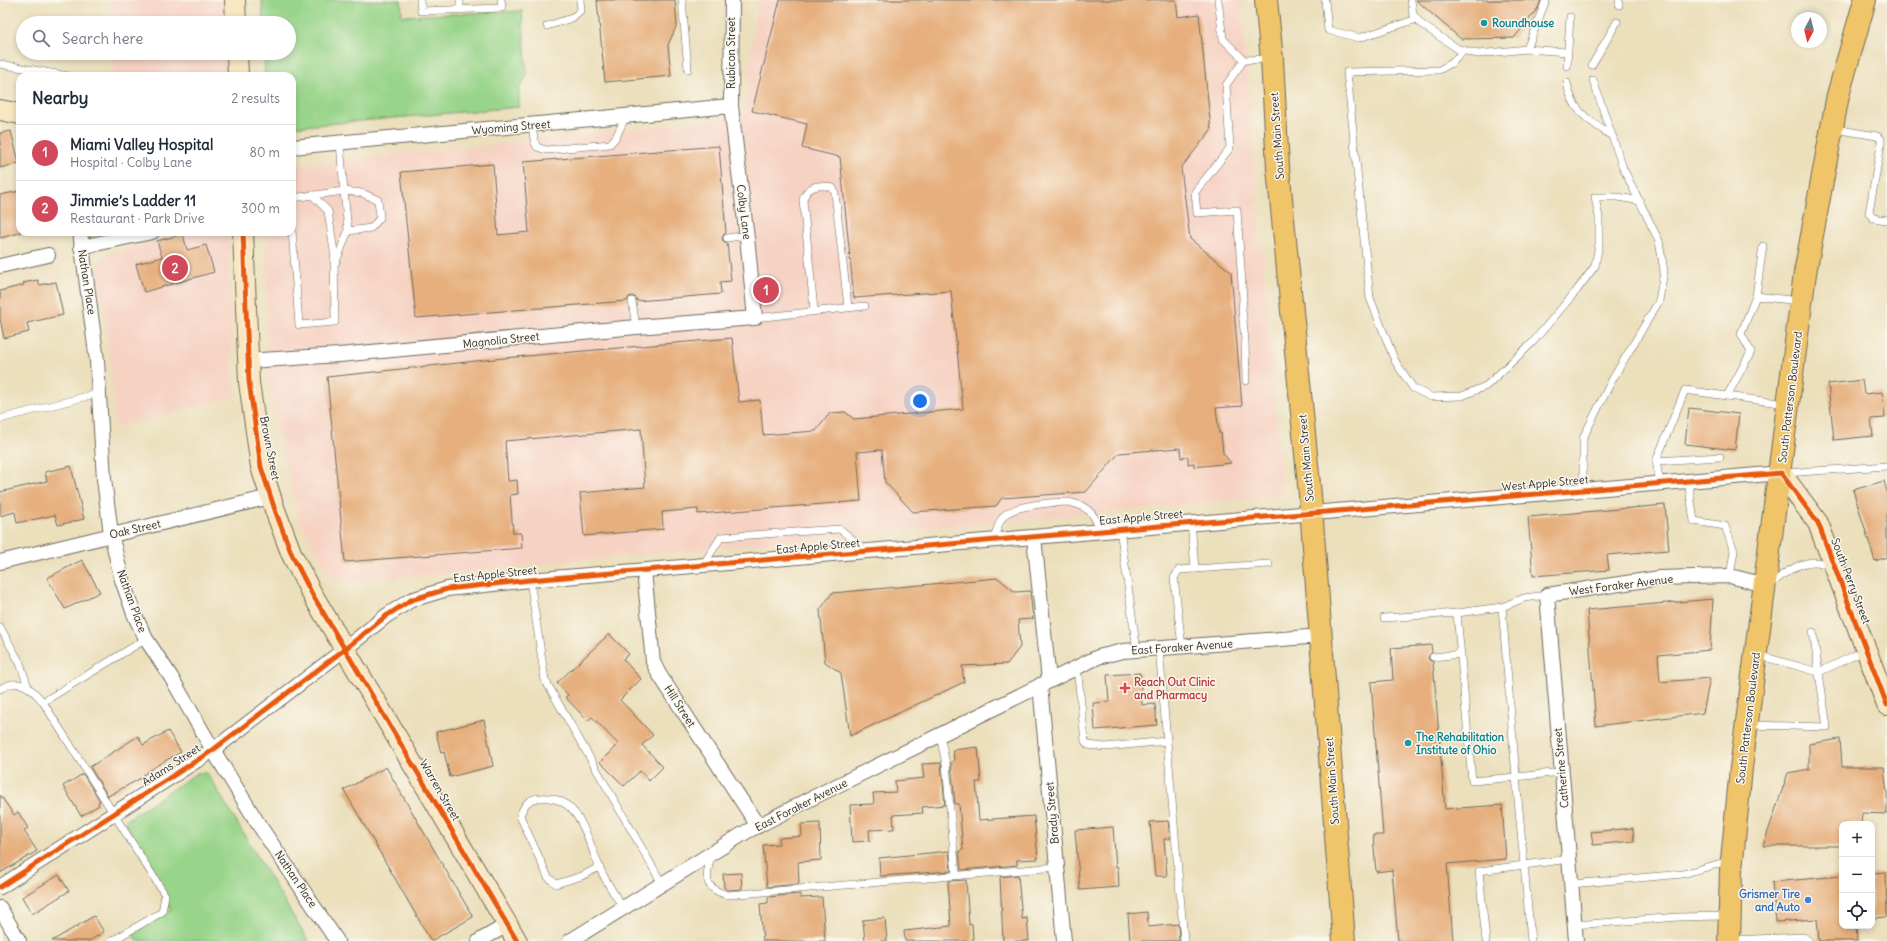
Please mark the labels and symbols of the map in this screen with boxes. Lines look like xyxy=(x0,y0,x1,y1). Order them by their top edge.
north arrow xyxy=(1791,12,1827,48)
place label: Roundhouse xyxy=(1492,16,1554,30)
street label: Rubicon Street xyxy=(724,17,738,89)
marker: Roundhouse xyxy=(1479,18,1489,28)
street label: South Main Street xyxy=(1267,92,1287,180)
street label: Wyoming Street xyxy=(471,117,551,137)
street label: Colby Lane xyxy=(734,184,754,240)
street label: Nathan Place xyxy=(75,248,99,316)
pin: 2 xyxy=(162,253,188,283)
pin: 1 xyxy=(753,275,779,305)
street label: Magnolia Street xyxy=(462,329,540,351)
street label: South Patterson Boulevard xyxy=(1775,330,1805,464)
your location xyxy=(910,391,930,411)
street label: South Main Street xyxy=(1295,414,1317,502)
street label: Brown Street xyxy=(257,415,283,481)
street label: West Apple Street xyxy=(1501,472,1589,494)
street label: East Apple Street xyxy=(1099,506,1184,528)
street label: Oak Street xyxy=(108,516,162,542)
street label: East Apple Street xyxy=(776,535,861,557)
street label: South Perry Street xyxy=(1828,536,1874,626)
street label: East Apple Street xyxy=(453,563,538,585)
street label: Nathan Place xyxy=(114,568,150,634)
street label: West Foraker Avenue xyxy=(1568,572,1674,598)
street label: East Foraker Avenue xyxy=(1131,636,1233,658)
street label: South Patterson Boulevard xyxy=(1733,651,1763,785)
place label: Reach Out Clinic and Pharmacy xyxy=(1134,675,1216,703)
street label: Hill Street xyxy=(661,682,699,730)
marker: Reach Out Clinic and Pharmacy xyxy=(1119,682,1131,694)
street label: Catherine Street xyxy=(1550,727,1571,809)
place label: The Rehabilitation Institute of Ohio xyxy=(1416,730,1505,757)
street label: South Main Street xyxy=(1322,737,1342,825)
marker: The Rehabilitation Institute of Ohio xyxy=(1403,738,1413,748)
street label: Adams Street xyxy=(139,741,203,789)
street label: Warren Street xyxy=(417,757,463,824)
street label: East Foraker Avenue xyxy=(752,776,850,834)
street label: Brady Street xyxy=(1042,781,1062,845)
street label: Nathan Place xyxy=(272,848,320,910)
place label: Grismer Tire and Auto xyxy=(1739,887,1800,914)
marker: Grismer Tire and Auto xyxy=(1803,895,1813,905)

